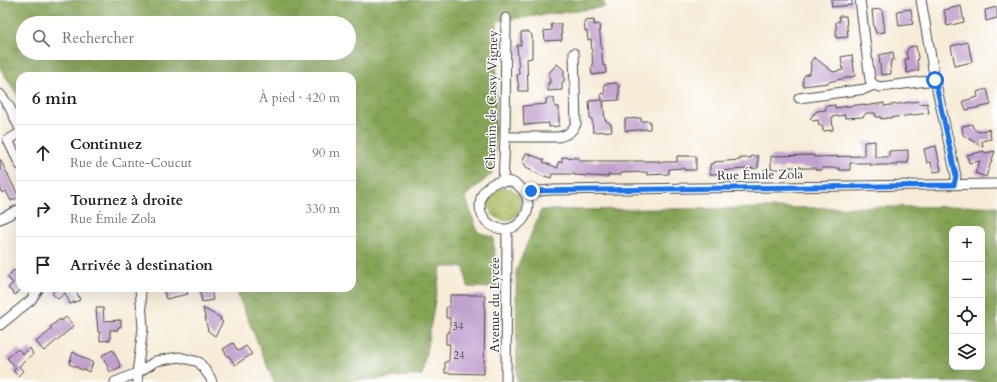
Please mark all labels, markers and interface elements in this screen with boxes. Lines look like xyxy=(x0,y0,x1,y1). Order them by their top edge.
search box xyxy=(16,16,356,60)
icon: search xyxy=(30,27,52,49)
text: Rechercher xyxy=(62,28,134,48)
street label: Chemin de Cassy Vigney xyxy=(482,30,502,170)
route start xyxy=(926,71,944,89)
text: 6 min xyxy=(32,87,77,110)
text: À pied · 420 m xyxy=(259,89,340,107)
text: Continuez xyxy=(70,134,142,154)
icon: ahead xyxy=(32,142,54,164)
text: 90 m xyxy=(312,144,340,162)
text: Rue de Cante-Coucut xyxy=(70,154,192,172)
street label: Rue Émile Zola xyxy=(717,165,804,185)
route end xyxy=(522,182,540,200)
text: Tournez à droite xyxy=(70,190,183,210)
icon: right xyxy=(32,198,54,220)
text: 330 m xyxy=(306,200,340,218)
text: Rue Émile Zola xyxy=(70,210,156,228)
map controls xyxy=(949,226,985,370)
button: + xyxy=(949,226,985,262)
icon: arrive xyxy=(32,254,54,276)
text: Arrivée à destination xyxy=(70,255,213,275)
street label: Avenue du Lycée xyxy=(486,257,504,353)
button: − xyxy=(949,262,985,298)
button: locate xyxy=(949,298,985,334)
house number: 34 xyxy=(452,319,464,334)
button: layers xyxy=(949,334,985,370)
house number: 24 xyxy=(453,348,465,363)

